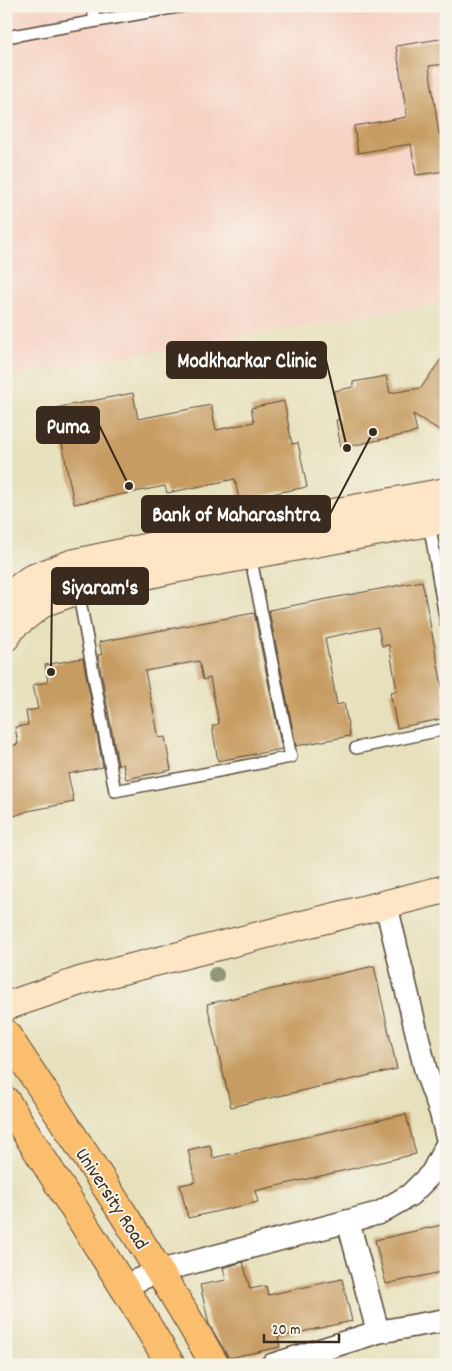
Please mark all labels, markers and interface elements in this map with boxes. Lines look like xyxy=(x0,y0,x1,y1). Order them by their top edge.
callout: Modkharkar Clinic xyxy=(167,342,326,378)
text: Modkharkar Clinic xyxy=(177,348,317,378)
callout: Puma xyxy=(37,407,99,443)
text: Puma xyxy=(47,414,91,444)
callout: Bank of Maharashtra xyxy=(142,496,330,532)
text: Bank of Maharashtra xyxy=(152,502,321,532)
callout: Siyaram's xyxy=(52,568,148,604)
text: Siyaram's xyxy=(62,575,138,605)
street label: University Road xyxy=(67,1143,154,1256)
scale bar xyxy=(264,1311,340,1343)
text: 20 m xyxy=(272,1320,300,1342)

